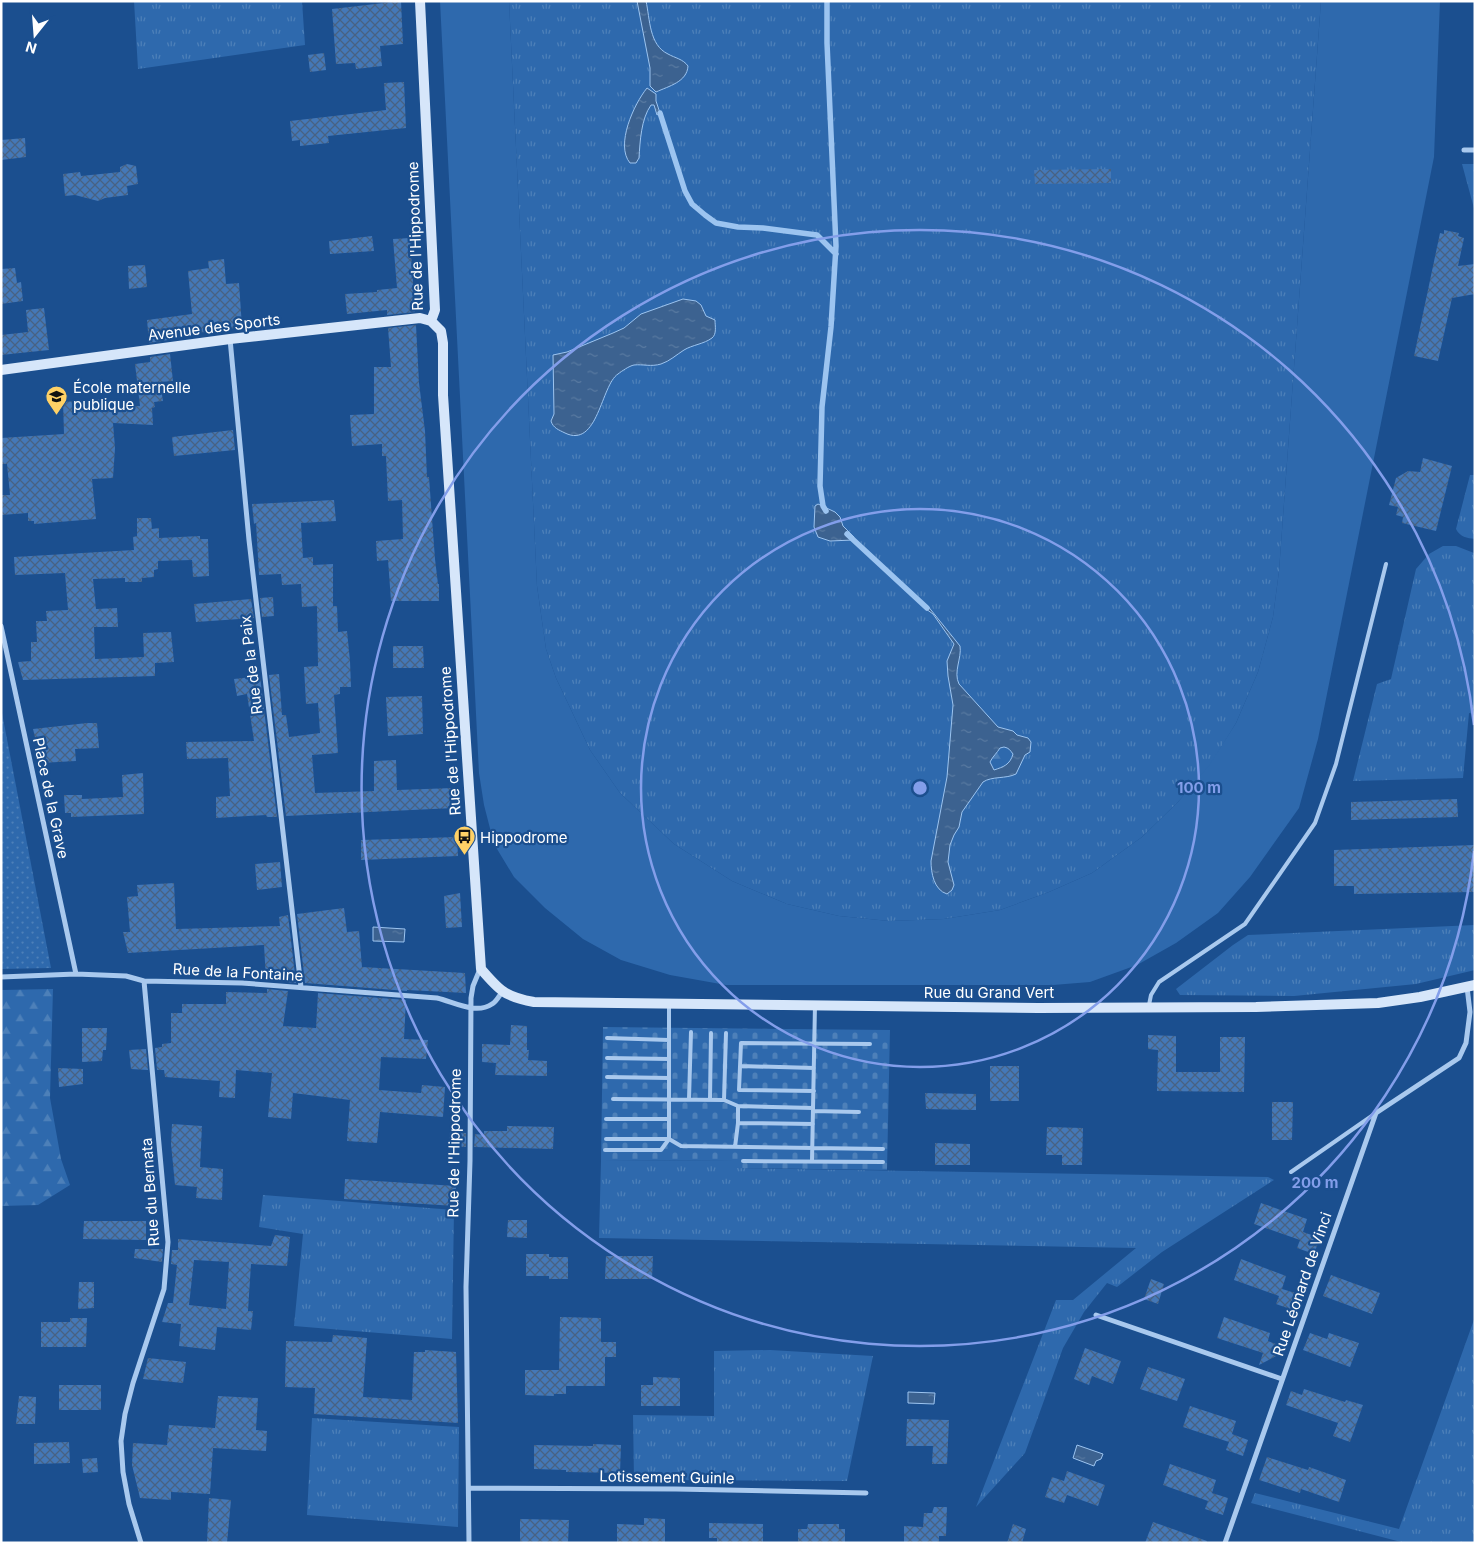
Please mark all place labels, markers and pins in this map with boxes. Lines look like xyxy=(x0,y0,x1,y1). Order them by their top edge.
place label: École maternelle publique xyxy=(73,378,191,414)
school or university icon: École maternelle publique xyxy=(45,384,69,415)
centre of rings xyxy=(911,779,929,797)
bus stop icon: Hippodrome xyxy=(452,825,476,856)
place label: Hippodrome xyxy=(480,828,568,847)

